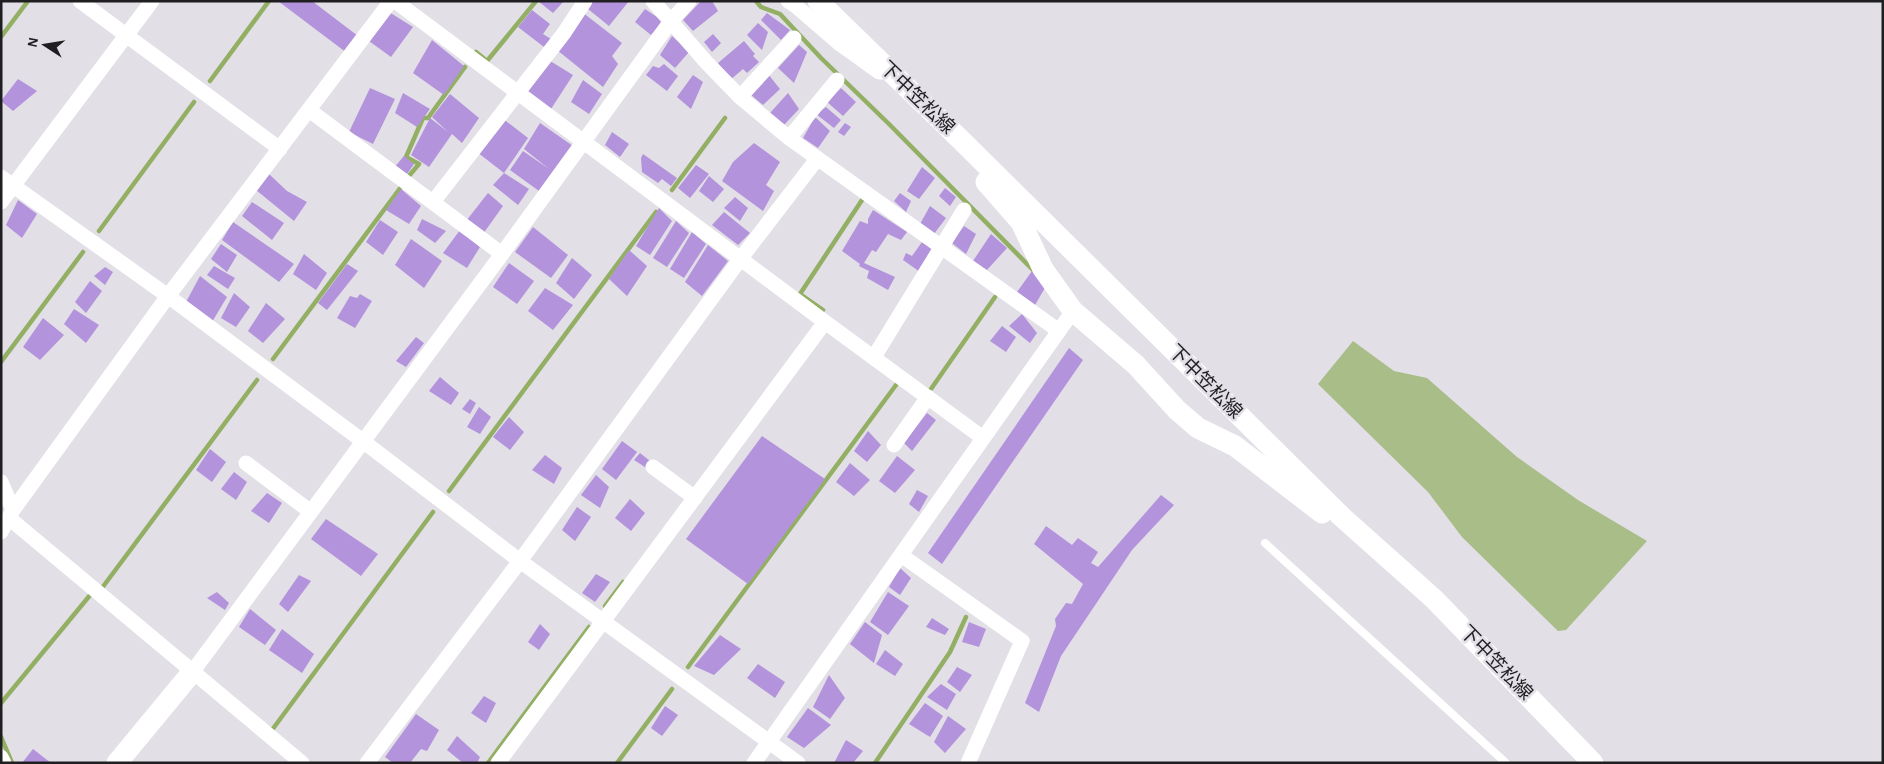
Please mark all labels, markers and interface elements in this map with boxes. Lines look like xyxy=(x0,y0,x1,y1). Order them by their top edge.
north arrow xyxy=(20,20,70,70)
text: N xyxy=(25,36,41,49)
street label: 下中笠松線 xyxy=(876,57,959,138)
street label: 下中笠松線 xyxy=(1165,340,1247,422)
street label: 下中笠松線 xyxy=(1456,621,1537,704)

